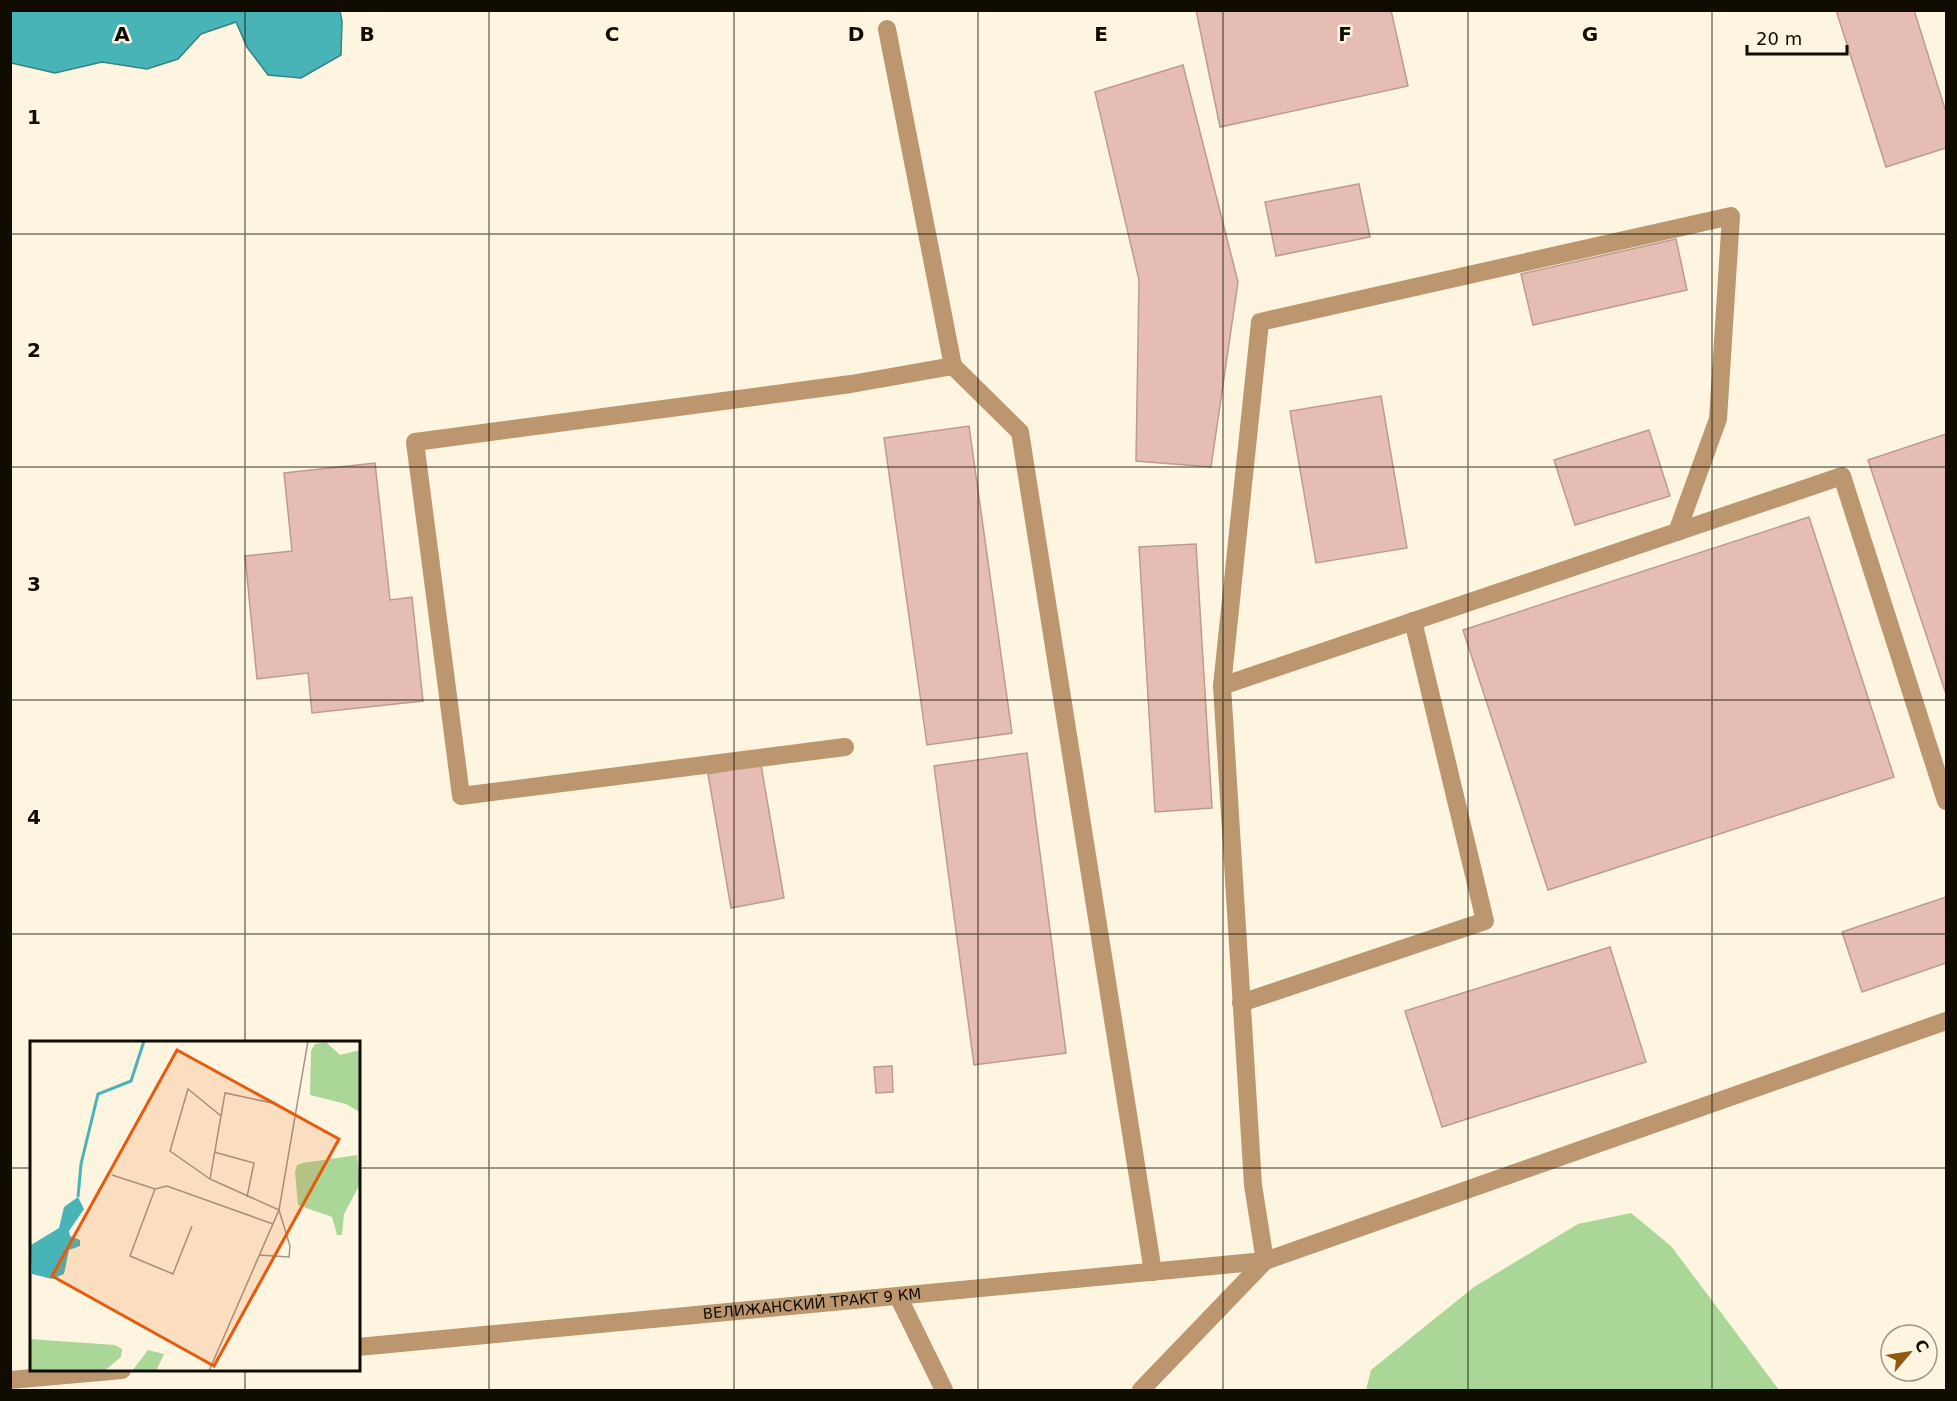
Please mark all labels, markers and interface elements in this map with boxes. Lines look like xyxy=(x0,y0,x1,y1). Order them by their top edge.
scale bar xyxy=(1747,18,1848,56)
text: A xyxy=(114,22,130,46)
text: B xyxy=(359,22,375,46)
text: C xyxy=(605,22,619,46)
text: D xyxy=(848,22,864,46)
text: E xyxy=(1094,22,1108,46)
text: F xyxy=(1338,22,1352,46)
text: G xyxy=(1582,22,1598,46)
text: 20 m xyxy=(1756,28,1802,49)
text: 1 xyxy=(27,105,41,129)
text: 2 xyxy=(27,338,41,362)
text: 3 xyxy=(27,572,41,596)
text: 4 xyxy=(27,805,41,829)
inset map xyxy=(30,1041,360,1371)
street label: ВЕЛИЖАНСКИЙ ТРАКТ 9 КМ xyxy=(702,1285,922,1323)
north arrow xyxy=(1879,1323,1939,1383)
text: С xyxy=(1911,1336,1933,1356)

